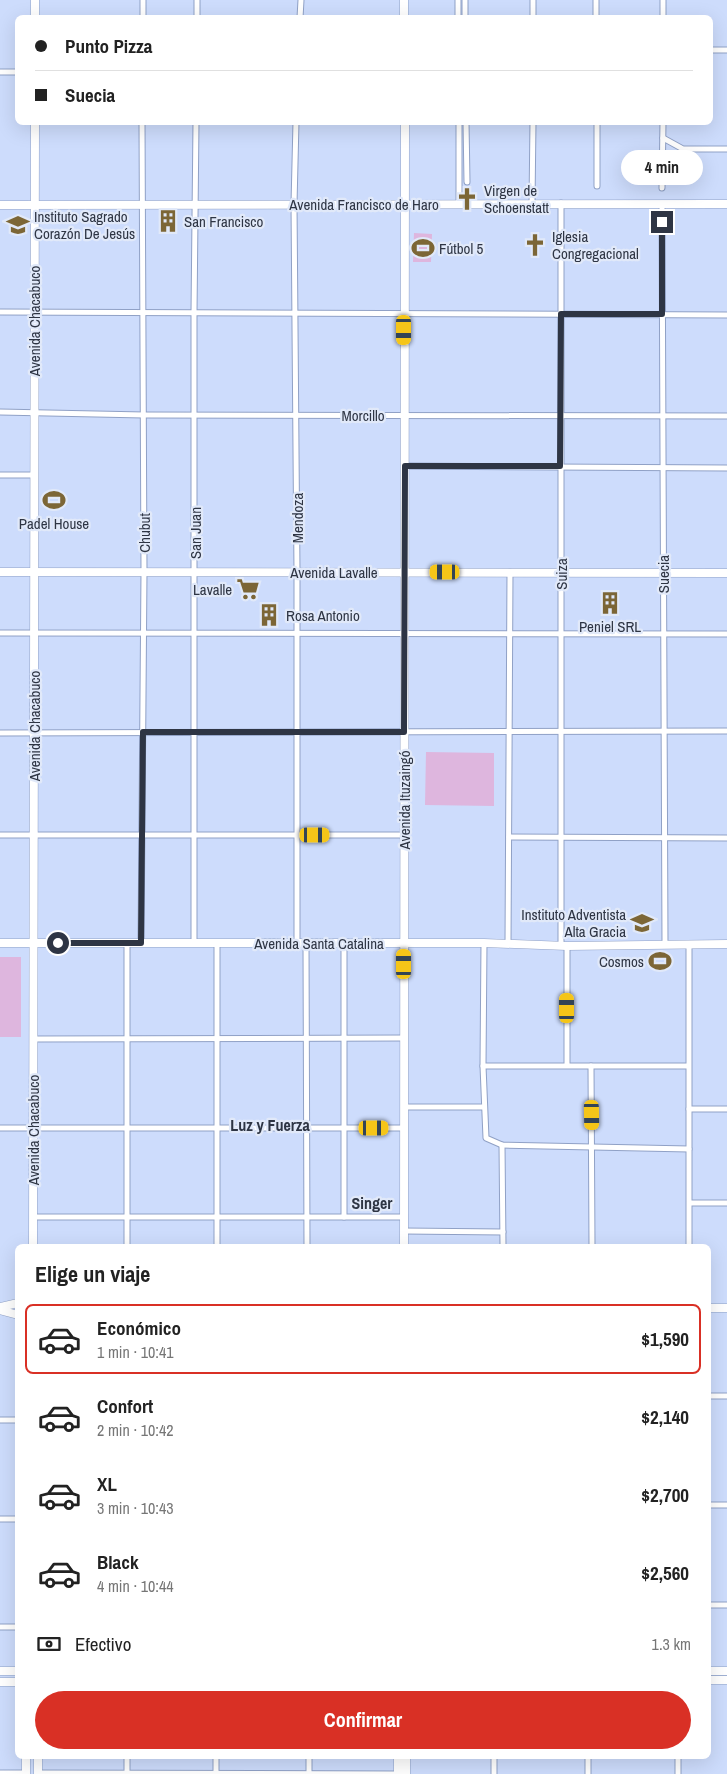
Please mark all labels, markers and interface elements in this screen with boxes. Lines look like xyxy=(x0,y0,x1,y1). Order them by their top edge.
text: Punto Pizza xyxy=(65,33,152,59)
text: Suecia xyxy=(65,82,115,108)
callout: 4 min xyxy=(621,150,703,184)
text: 4 min xyxy=(645,156,679,178)
place label: Virgen de Schoenstatt xyxy=(484,180,550,218)
church icon: Virgen de Schoenstatt xyxy=(454,186,480,212)
street label: Avenida Francisco de Haro xyxy=(288,194,439,215)
place label: Instituto Sagrado Corazón De Jesús xyxy=(34,206,135,244)
building icon: San Francisco xyxy=(155,208,181,234)
place label: San Francisco xyxy=(184,211,263,232)
route end xyxy=(651,211,673,233)
school or university icon: Instituto Sagrado Corazón De Jesús xyxy=(5,212,31,238)
place label: Iglesia Congregacional xyxy=(552,226,639,264)
church icon: Iglesia Congregacional xyxy=(522,232,548,258)
sports icon: Fútbol 5 xyxy=(410,235,436,261)
place label: Fútbol 5 xyxy=(439,238,484,259)
street label: Avenida Chacabuco xyxy=(24,266,45,377)
car xyxy=(396,315,411,345)
street label: Morcillo xyxy=(341,405,385,426)
sports icon: Padel House xyxy=(41,487,67,513)
street label: Mendoza xyxy=(287,493,308,543)
street label: San Juan xyxy=(185,507,206,559)
place label: Padel House xyxy=(19,513,89,534)
street label: Chubut xyxy=(134,513,155,553)
street label: Suecia xyxy=(653,555,674,593)
street label: Suiza xyxy=(551,558,572,590)
street label: Avenida Lavalle xyxy=(289,562,378,583)
car xyxy=(430,565,460,580)
supermarket icon: Lavalle xyxy=(235,576,261,602)
place label: Lavalle xyxy=(193,579,232,600)
building icon: Peniel SRL xyxy=(597,590,623,616)
building icon: Rosa Antonio xyxy=(256,602,282,628)
place label: Rosa Antonio xyxy=(286,605,360,626)
place label: Peniel SRL xyxy=(579,616,641,637)
street label: Avenida Chacabuco xyxy=(24,671,45,782)
street label: Avenida Ituzaingó xyxy=(394,750,415,850)
car xyxy=(300,828,330,843)
place label: Instituto Adventista Alta Gracia xyxy=(521,904,626,942)
school or university icon: Instituto Adventista Alta Gracia xyxy=(629,910,655,936)
route start xyxy=(47,932,69,954)
street label: Avenida Santa Catalina xyxy=(253,933,384,954)
sports icon: Cosmos xyxy=(647,948,673,974)
car xyxy=(396,949,411,979)
place label: Cosmos xyxy=(599,951,644,972)
car xyxy=(559,993,574,1023)
street label: Avenida Chacabuco xyxy=(23,1075,44,1186)
car xyxy=(584,1100,599,1130)
district label: Luz y Fuerza xyxy=(230,1114,310,1136)
car xyxy=(359,1121,389,1136)
district label: Singer xyxy=(352,1192,393,1214)
text: Elige un viaje xyxy=(35,1259,150,1289)
text: Económico xyxy=(97,1315,181,1341)
icon: car xyxy=(37,1317,82,1362)
text: $1,590 xyxy=(641,1326,689,1352)
text: 1 min · 10:41 xyxy=(97,1341,174,1363)
text: Confort xyxy=(97,1393,153,1419)
icon: car xyxy=(37,1395,82,1440)
text: $2,140 xyxy=(641,1404,689,1430)
text: 2 min · 10:42 xyxy=(97,1419,174,1441)
text: XL xyxy=(97,1471,117,1497)
icon: car xyxy=(37,1473,82,1518)
text: $2,700 xyxy=(641,1482,689,1508)
text: 3 min · 10:43 xyxy=(97,1497,174,1519)
text: Black xyxy=(97,1549,139,1575)
icon: car xyxy=(37,1551,82,1596)
text: $2,560 xyxy=(641,1560,689,1586)
text: 4 min · 10:44 xyxy=(97,1575,174,1597)
icon: cash xyxy=(35,1630,63,1658)
text: Efectivo xyxy=(75,1631,131,1657)
text: 1.3 km xyxy=(652,1633,691,1655)
button: Confirmar xyxy=(35,1691,691,1749)

